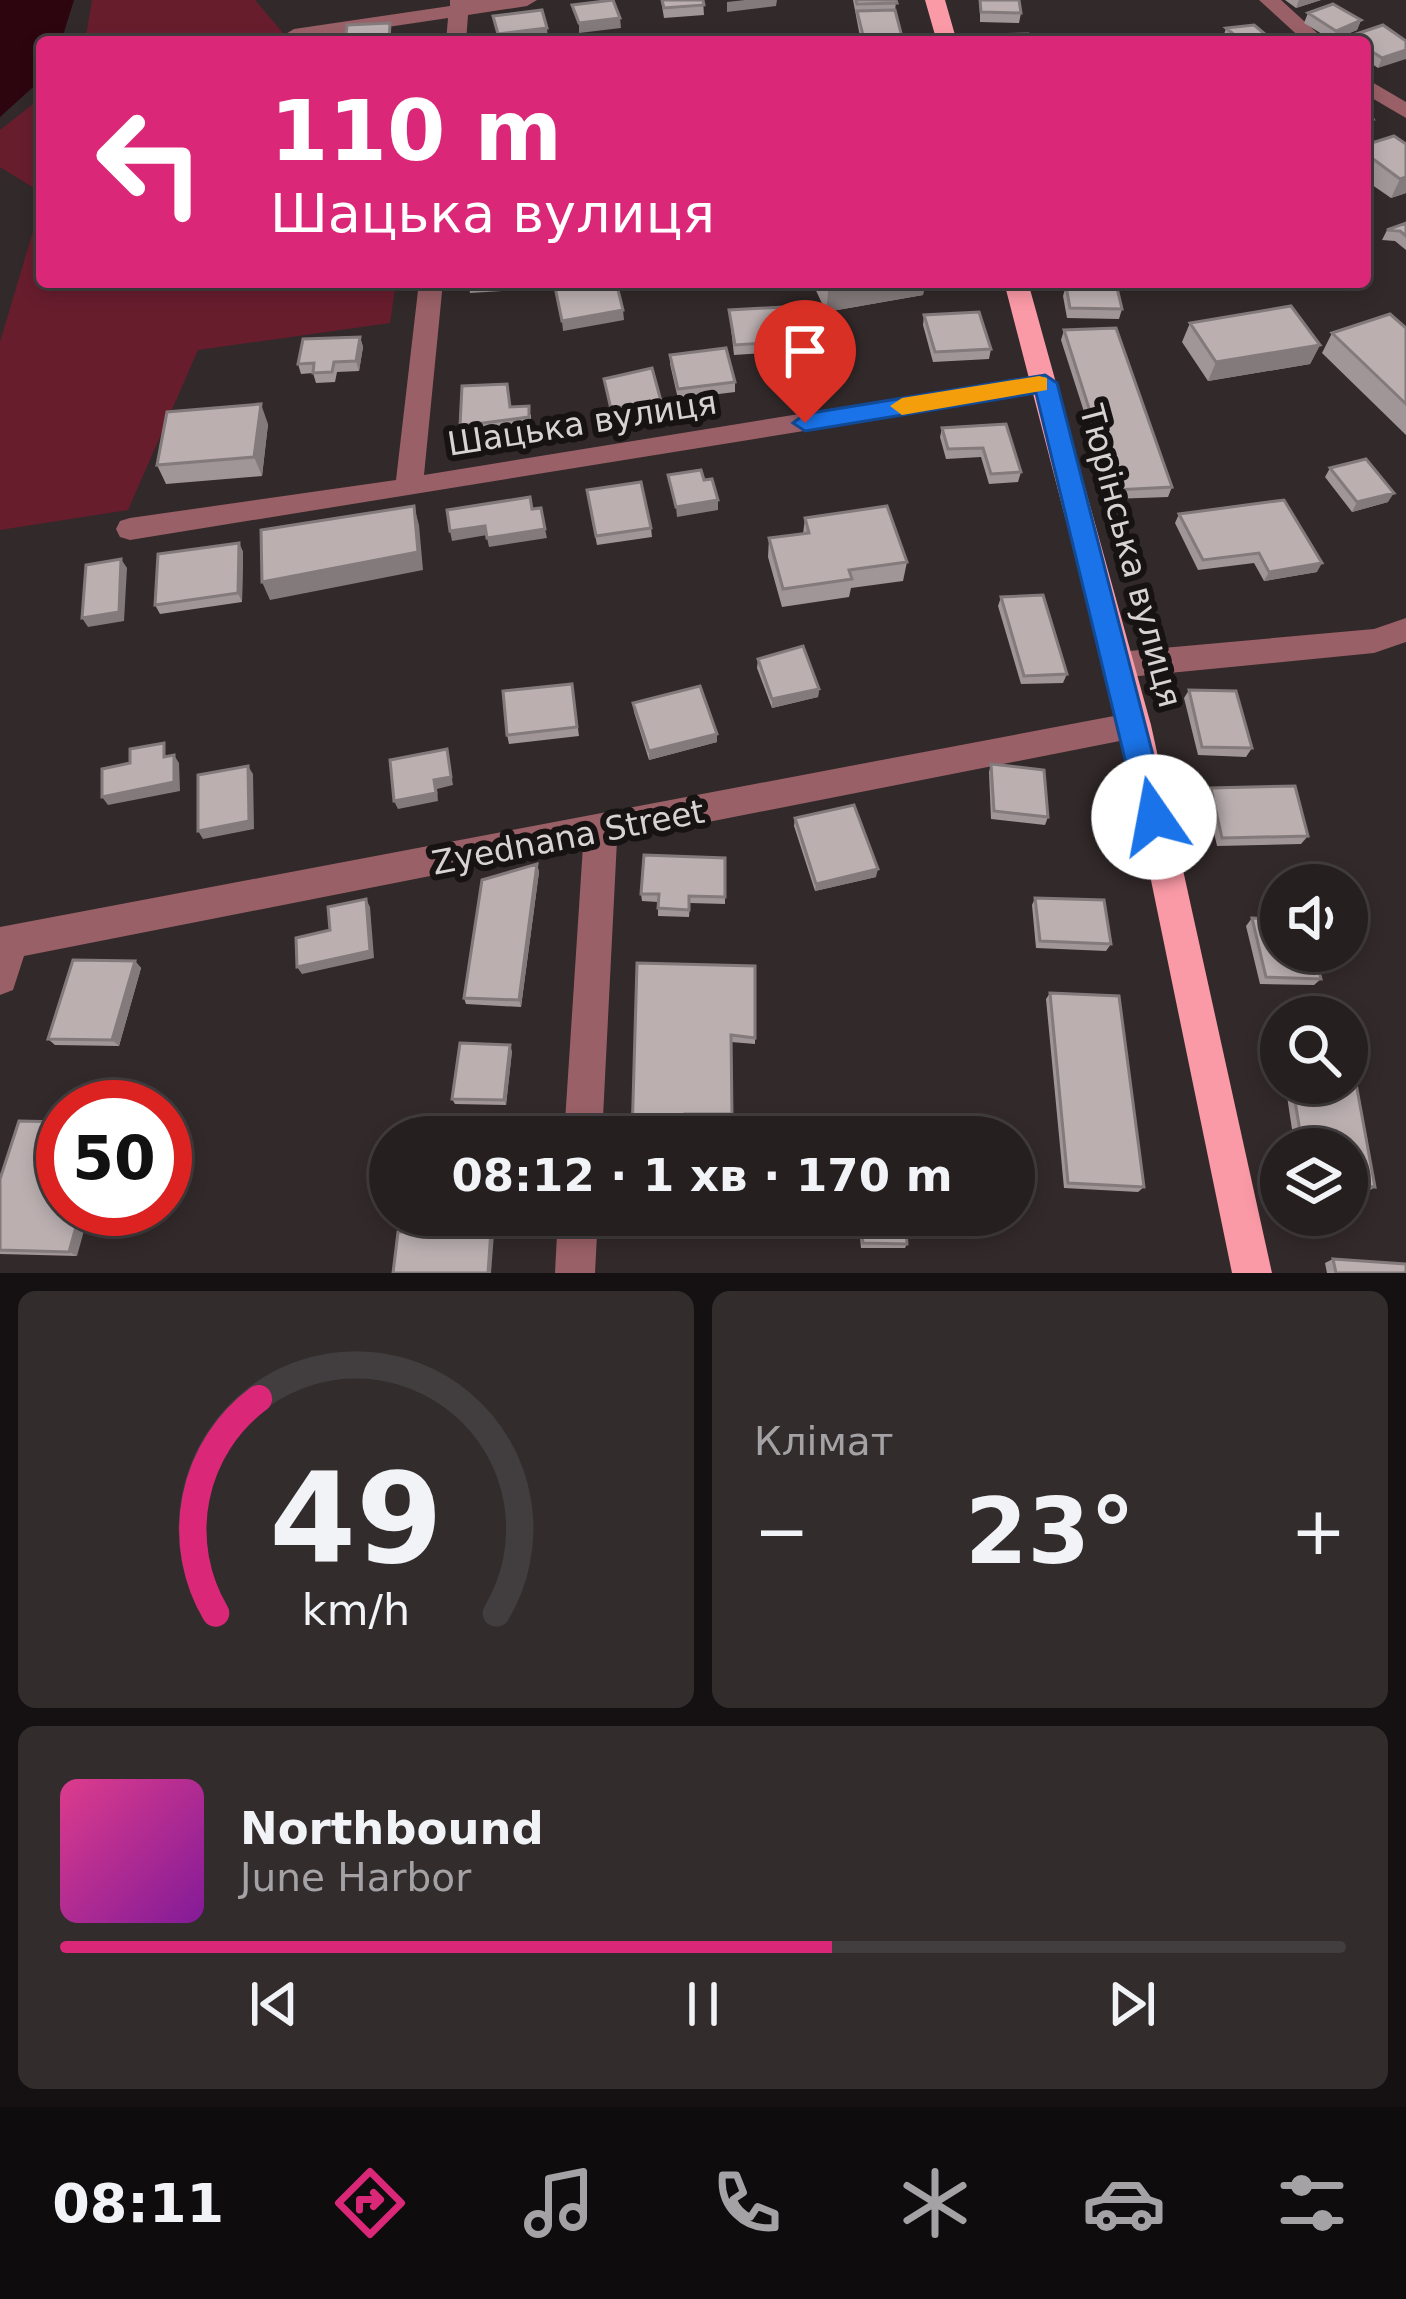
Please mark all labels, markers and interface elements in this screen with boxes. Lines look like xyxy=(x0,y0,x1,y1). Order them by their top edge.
text: 110 m xyxy=(270,82,562,180)
icon: left xyxy=(72,84,228,240)
text: Шацька вулиця xyxy=(270,182,715,245)
pin xyxy=(754,300,856,423)
icon: arrive xyxy=(772,318,838,384)
street label: Шацька вулиця xyxy=(445,382,719,464)
street label: Тюрінська вулиця xyxy=(1072,399,1190,712)
position arrow xyxy=(1091,754,1217,880)
street label: Zyednana Street xyxy=(429,791,707,883)
map controls xyxy=(1260,864,1368,1236)
button: sound xyxy=(1260,864,1368,972)
button: search xyxy=(1260,996,1368,1104)
speed limit sign: 50 xyxy=(36,1080,192,1236)
button: layers xyxy=(1260,1128,1368,1236)
text: 08:12 · 1 хв · 170 m xyxy=(451,1149,953,1202)
text: Клімат xyxy=(754,1419,894,1464)
text: 49 xyxy=(269,1446,443,1591)
text: 23° xyxy=(965,1479,1135,1584)
text: − xyxy=(754,1493,809,1570)
text: + xyxy=(1291,1493,1346,1570)
text: km/h xyxy=(302,1584,410,1634)
text: Northbound xyxy=(240,1802,544,1855)
text: June Harbor xyxy=(240,1855,471,1900)
icon: previous xyxy=(241,1971,307,2037)
icon: pause xyxy=(670,1971,736,2037)
icon: next xyxy=(1099,1971,1165,2037)
icon: directions xyxy=(328,2161,412,2245)
icon: music xyxy=(517,2161,601,2245)
icon: phone xyxy=(705,2161,789,2245)
icon: climate xyxy=(893,2161,977,2245)
icon: car xyxy=(1082,2161,1166,2245)
icon: filters xyxy=(1270,2161,1354,2245)
text: 08:11 xyxy=(52,2172,224,2235)

